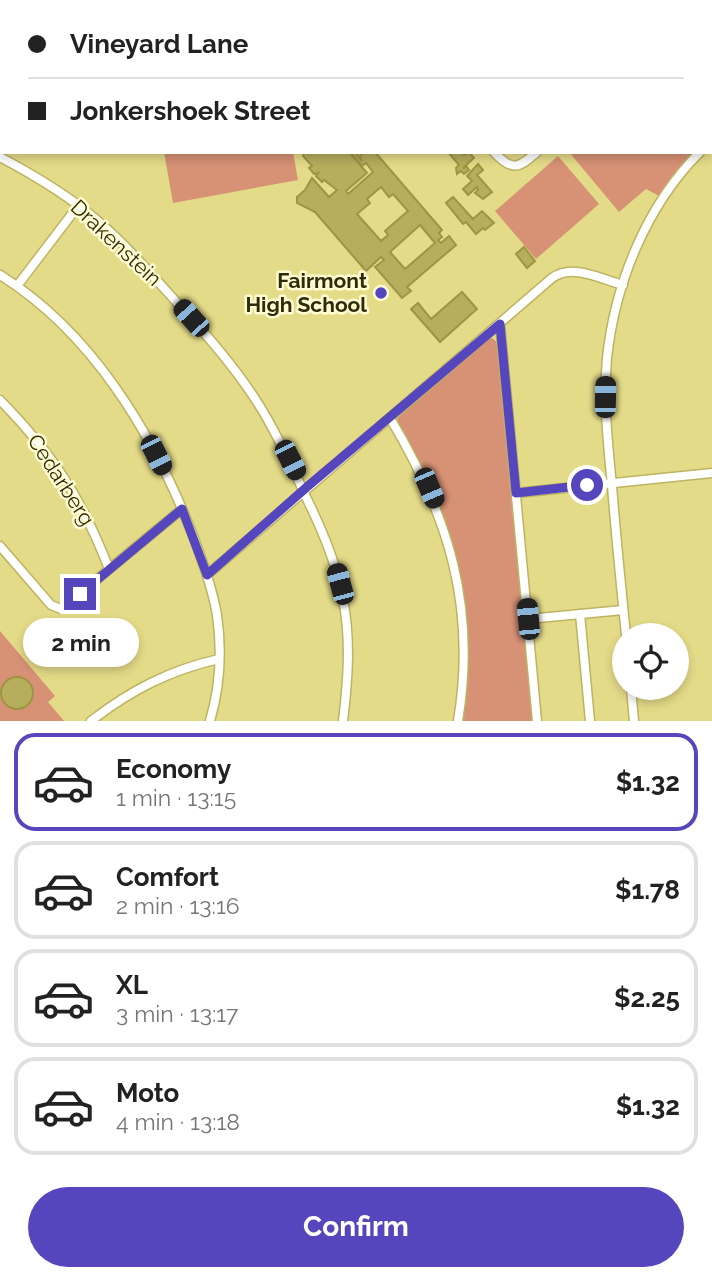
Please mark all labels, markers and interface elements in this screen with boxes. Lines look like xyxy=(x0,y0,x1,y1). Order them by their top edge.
text: Vineyard Lane xyxy=(70,29,248,59)
text: Jonkershoek Street xyxy=(70,96,311,126)
street label: Drakenstein xyxy=(66,194,167,291)
place label: Fairmont High School xyxy=(245,268,367,317)
marker: Fairmont High School xyxy=(373,285,389,301)
car xyxy=(170,295,213,341)
car xyxy=(595,376,616,418)
street label: Cedarberg xyxy=(23,429,100,530)
car xyxy=(138,432,175,478)
car xyxy=(272,437,309,483)
car xyxy=(412,465,447,511)
route start xyxy=(571,469,603,501)
car xyxy=(325,561,356,607)
route end xyxy=(64,578,96,610)
car xyxy=(516,597,541,641)
callout: 2 min xyxy=(22,618,138,668)
map controls xyxy=(612,623,689,700)
button: locate xyxy=(612,623,689,700)
text: 2 min xyxy=(51,629,111,656)
icon: car xyxy=(32,751,95,814)
text: Economy xyxy=(116,754,231,784)
text: $1.32 xyxy=(616,767,680,797)
text: 1 min · 13:15 xyxy=(116,784,236,811)
icon: car xyxy=(32,859,95,922)
text: Comfort xyxy=(116,862,219,892)
text: $1.78 xyxy=(615,875,680,905)
text: 2 min · 13:16 xyxy=(116,892,240,919)
icon: car xyxy=(32,967,95,1030)
text: XL xyxy=(116,970,148,1000)
text: $2.25 xyxy=(614,983,680,1013)
text: 3 min · 13:17 xyxy=(116,1000,238,1027)
icon: car xyxy=(32,1075,95,1138)
text: Moto xyxy=(116,1078,179,1108)
text: $1.32 xyxy=(616,1091,680,1121)
text: 4 min · 13:18 xyxy=(116,1108,240,1135)
button: Confirm xyxy=(28,1187,684,1267)

